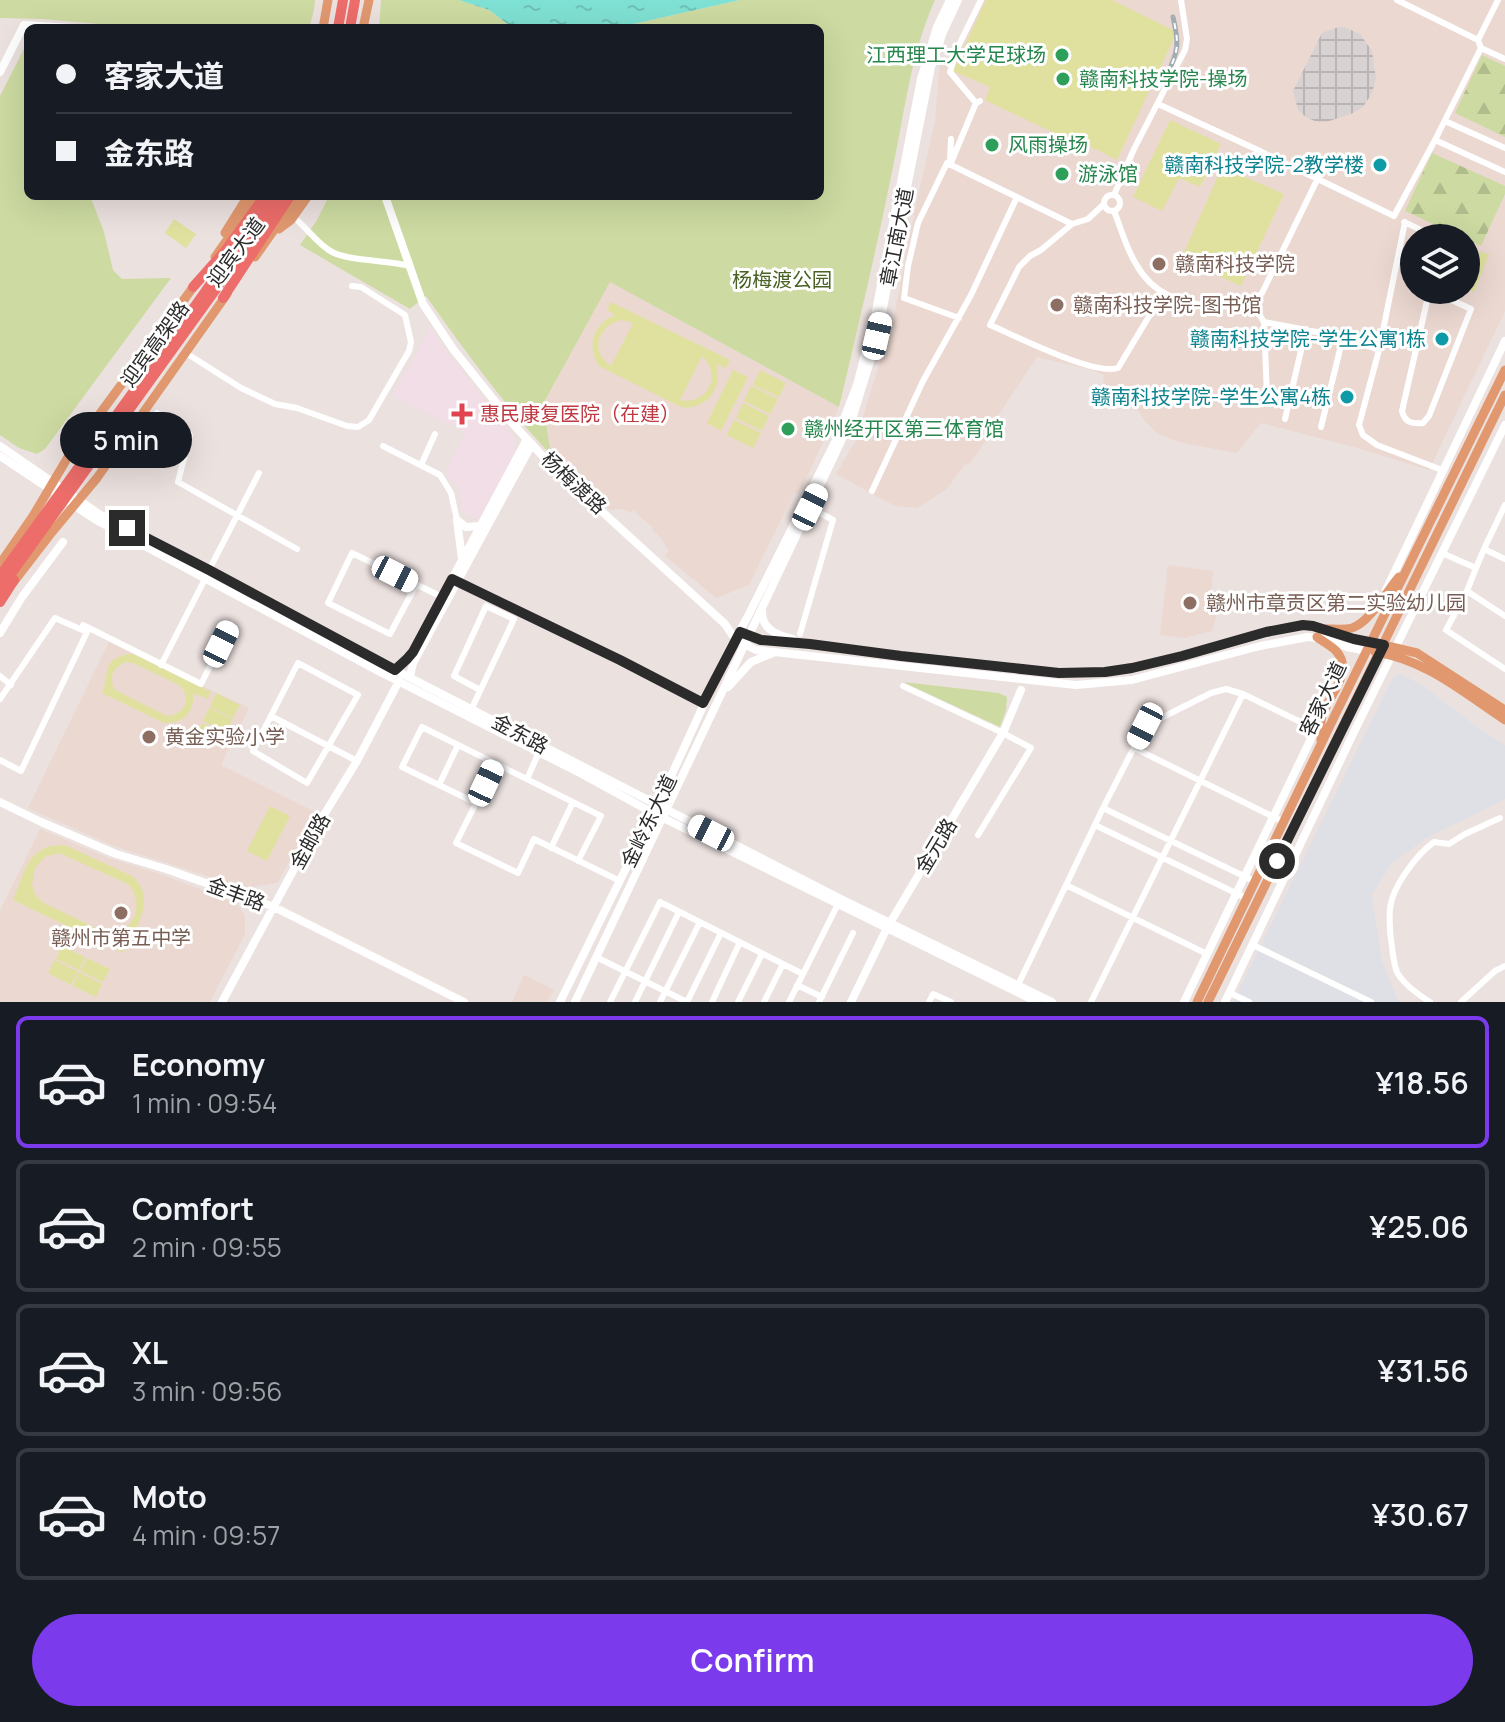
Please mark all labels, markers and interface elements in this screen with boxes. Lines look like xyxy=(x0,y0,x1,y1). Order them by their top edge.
place label: 江西理工大学足球场 xyxy=(866,41,1046,68)
marker: 江西理工大学足球场 xyxy=(1053,46,1071,64)
text: 客家大道 xyxy=(104,55,224,96)
place label: 赣南科技学院-操场 xyxy=(1079,65,1247,92)
marker: 赣南科技学院-操场 xyxy=(1054,70,1072,88)
place label: 风雨操场 xyxy=(1008,131,1088,158)
text: 金东路 xyxy=(104,132,194,173)
marker: 风雨操场 xyxy=(983,136,1001,154)
place label: 赣南科技学院-2教学楼 xyxy=(1164,151,1364,178)
marker: 赣南科技学院-2教学楼 xyxy=(1371,156,1389,174)
place label: 游泳馆 xyxy=(1078,160,1138,187)
marker: 游泳馆 xyxy=(1053,165,1071,183)
street label: 章江南大道 xyxy=(874,185,919,289)
street label: 迎宾大道 xyxy=(201,212,270,292)
map controls xyxy=(1400,224,1480,304)
button: layers xyxy=(1400,224,1480,304)
place label: 赣南科技学院 xyxy=(1175,250,1295,277)
marker: 赣南科技学院 xyxy=(1150,255,1168,273)
park label: 杨梅渡公园 xyxy=(732,266,832,293)
place label: 赣南科技学院-图书馆 xyxy=(1073,291,1261,318)
street label: 迎宾高架路 xyxy=(114,295,195,392)
marker: 赣南科技学院-图书馆 xyxy=(1048,296,1066,314)
car xyxy=(860,310,894,362)
place label: 赣南科技学院-学生公寓1栋 xyxy=(1190,325,1426,352)
marker: 赣南科技学院-学生公寓1栋 xyxy=(1433,330,1451,348)
place label: 赣南科技学院-学生公寓4栋 xyxy=(1091,383,1331,410)
marker: 赣南科技学院-学生公寓4栋 xyxy=(1338,388,1356,406)
place label: 惠民康复医院（在建） xyxy=(480,400,680,427)
marker: 惠民康复医院（在建） xyxy=(451,403,473,425)
callout: 5 min xyxy=(61,412,193,468)
place label: 赣州经开区第三体育馆 xyxy=(804,415,1004,442)
marker: 赣州经开区第三体育馆 xyxy=(779,420,797,438)
text: 5 min xyxy=(93,422,159,458)
street label: 杨梅渡路 xyxy=(536,445,613,520)
car xyxy=(789,480,831,534)
route end xyxy=(109,510,145,546)
car xyxy=(368,552,422,596)
place label: 赣州市章贡区第二实验幼儿园 xyxy=(1206,589,1466,616)
marker: 赣州市章贡区第二实验幼儿园 xyxy=(1181,594,1199,612)
car xyxy=(200,617,242,671)
street label: 客家大道 xyxy=(1293,657,1352,741)
car xyxy=(1123,699,1167,753)
street label: 金东路 xyxy=(487,708,553,760)
place label: 黄金实验小学 xyxy=(165,723,285,750)
marker: 黄金实验小学 xyxy=(140,728,158,746)
car xyxy=(465,756,507,810)
street label: 金岭东大道 xyxy=(614,770,683,872)
street label: 金邮路 xyxy=(283,808,336,874)
car xyxy=(684,811,738,855)
street label: 金元路 xyxy=(909,813,963,878)
route start xyxy=(1259,843,1295,879)
street label: 金丰路 xyxy=(203,871,269,916)
marker: 赣州市第五中学 xyxy=(112,904,130,922)
place label: 赣州市第五中学 xyxy=(51,924,191,951)
text: Economy xyxy=(132,1044,265,1085)
icon: car xyxy=(36,1046,108,1118)
text: ¥18.56 xyxy=(1376,1062,1469,1103)
text: 1 min · 09:54 xyxy=(132,1085,277,1121)
text: Comfort xyxy=(132,1188,254,1229)
icon: car xyxy=(36,1190,108,1262)
text: ¥25.06 xyxy=(1370,1206,1469,1247)
text: 2 min · 09:55 xyxy=(132,1229,282,1265)
text: XL xyxy=(132,1332,168,1373)
icon: car xyxy=(36,1334,108,1406)
text: ¥31.56 xyxy=(1378,1350,1469,1391)
text: 3 min · 09:56 xyxy=(132,1373,282,1409)
text: Moto xyxy=(132,1476,207,1517)
icon: car xyxy=(36,1478,108,1550)
text: ¥30.67 xyxy=(1372,1494,1469,1535)
text: 4 min · 09:57 xyxy=(132,1517,280,1553)
button: Confirm xyxy=(32,1614,1473,1706)

